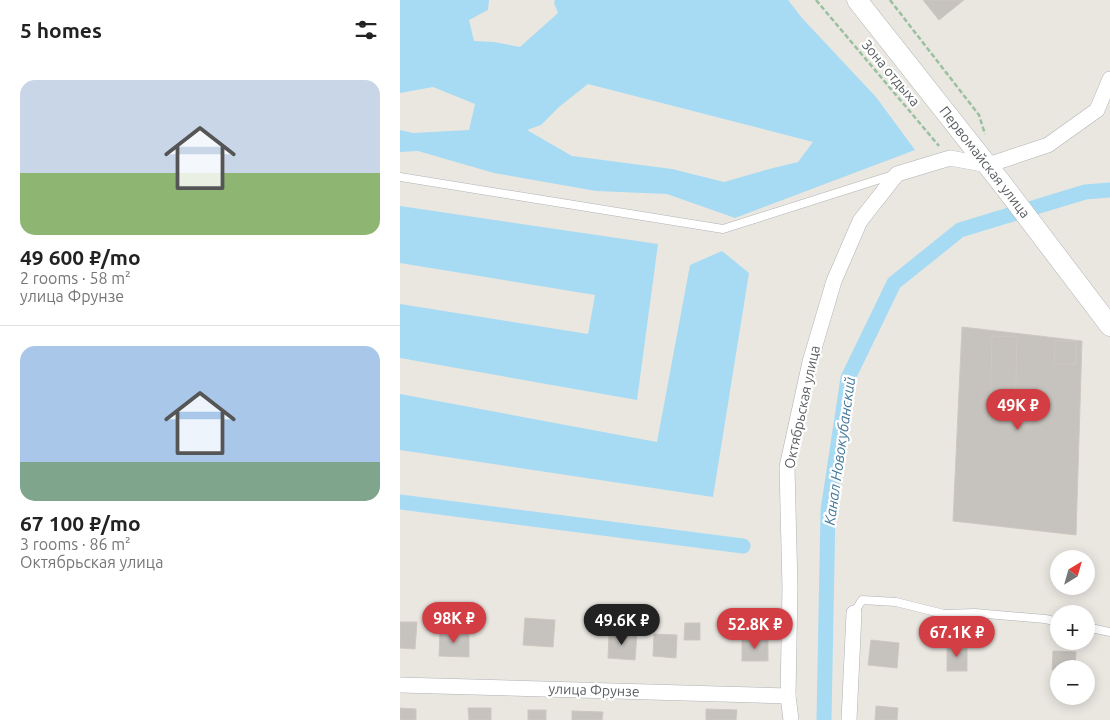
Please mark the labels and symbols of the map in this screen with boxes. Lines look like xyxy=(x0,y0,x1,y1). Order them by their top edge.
street label: Зона отдыха xyxy=(859,37,923,109)
street label: Первомайская улица xyxy=(936,103,1034,221)
street label: Октябрьская улица xyxy=(781,344,823,470)
water label: Канал Новокубанский xyxy=(821,376,858,526)
pin: 49K ₽ xyxy=(983,388,1053,431)
north arrow xyxy=(1050,550,1095,595)
pin: 98K ₽ xyxy=(419,602,489,644)
pin: 49.6K ₽ xyxy=(576,604,668,646)
pin: 52.8K ₽ xyxy=(709,608,801,650)
pin: 67.1K ₽ xyxy=(911,616,1003,658)
street label: улица Фрунзе xyxy=(548,680,640,700)

